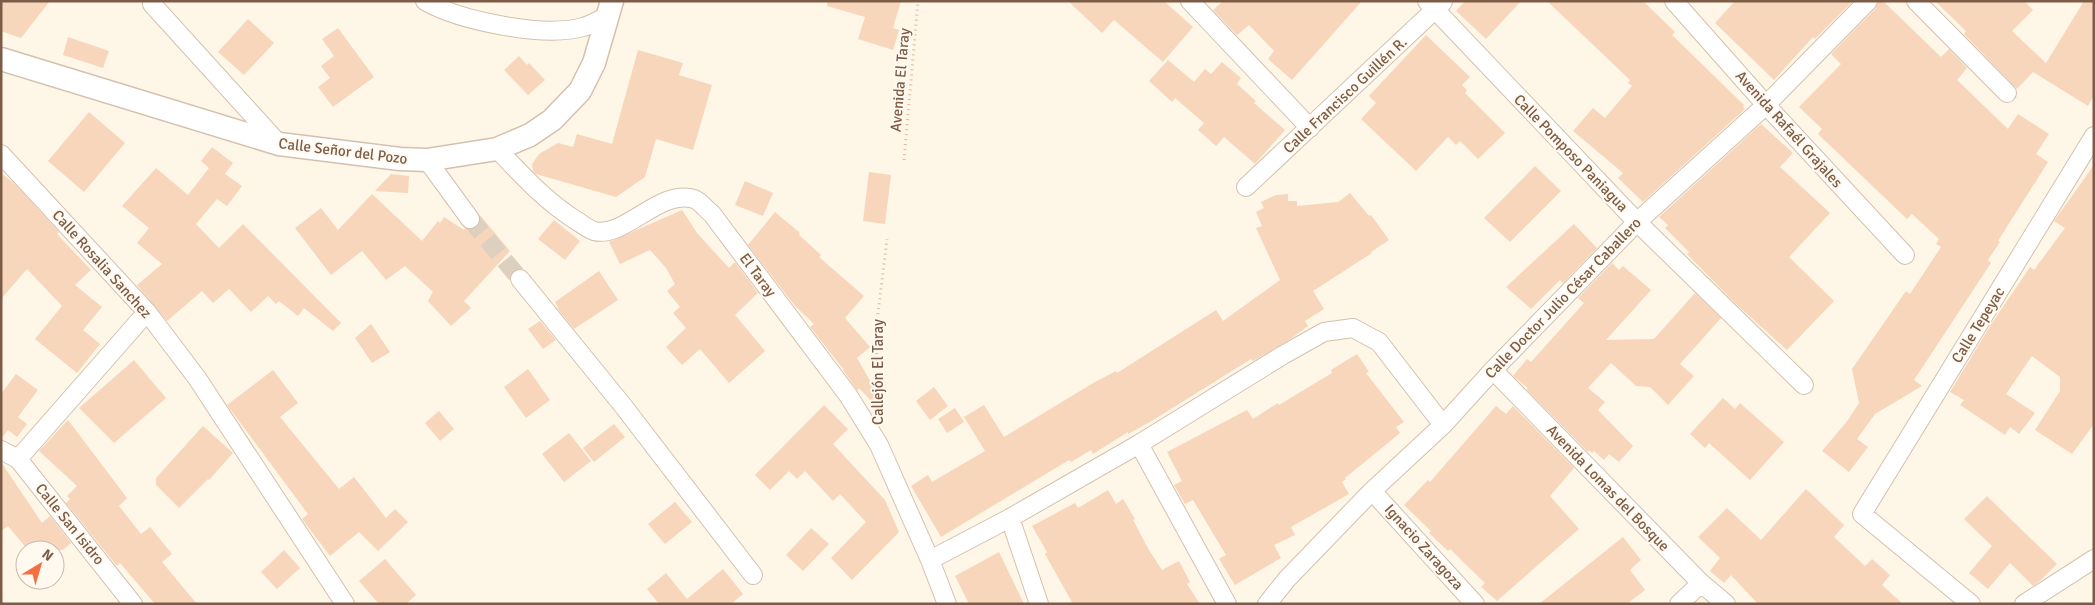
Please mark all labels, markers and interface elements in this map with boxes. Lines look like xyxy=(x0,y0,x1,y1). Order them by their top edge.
street label: Avenida El Taray xyxy=(886,27,914,133)
street label: Calle Francisco Guillén R. xyxy=(1279,33,1411,157)
street label: Avenida Rafaél Grajales xyxy=(1732,67,1847,192)
street label: Calle Pomposo Paniagua xyxy=(1510,90,1632,216)
street label: Calle Señor del Pozo xyxy=(278,134,409,168)
street label: Calle Rosalia Sanchez xyxy=(49,206,156,322)
street label: Calle Doctor Julio César Caballero xyxy=(1481,213,1645,382)
street label: El Taray xyxy=(736,250,780,300)
street label: Calle Tepeyac xyxy=(1948,284,2008,366)
street label: Callejón El Taray xyxy=(869,319,887,425)
street label: Avenida Lomas del Bosque xyxy=(1543,421,1673,555)
street label: Calle San Isidro xyxy=(32,480,108,568)
street label: Ignacio Zaragoza xyxy=(1381,500,1467,594)
north arrow xyxy=(15,540,65,590)
text: N xyxy=(39,545,57,565)

